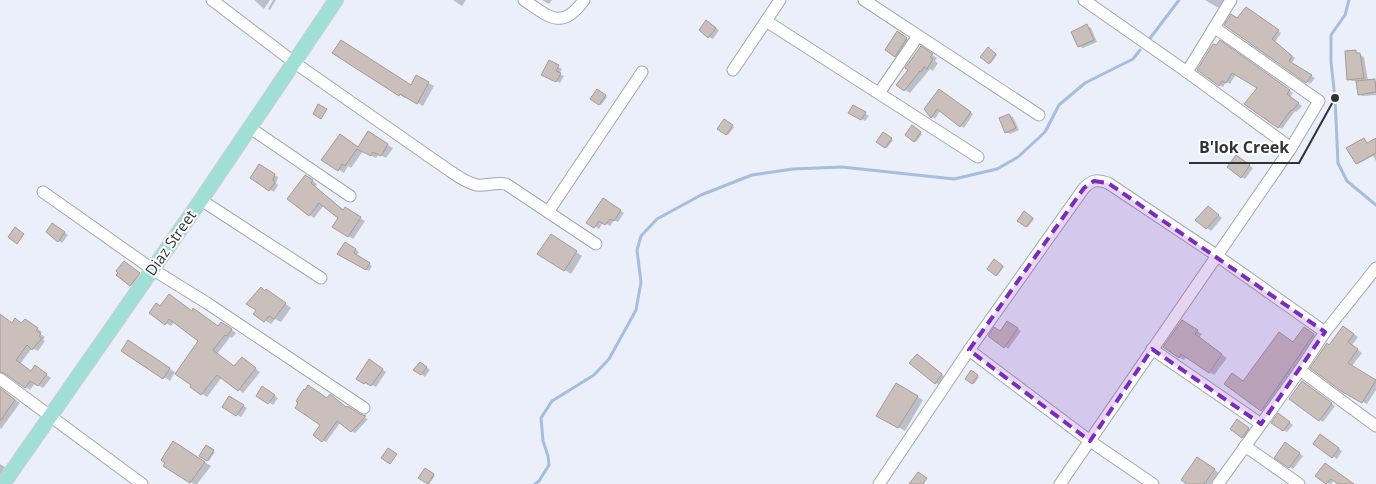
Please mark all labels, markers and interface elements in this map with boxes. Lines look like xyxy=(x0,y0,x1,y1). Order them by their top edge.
callout: B'lok Creek xyxy=(1189,132,1299,163)
text: B'lok Creek xyxy=(1199,136,1289,158)
street label: Diaz Street xyxy=(140,206,200,279)

